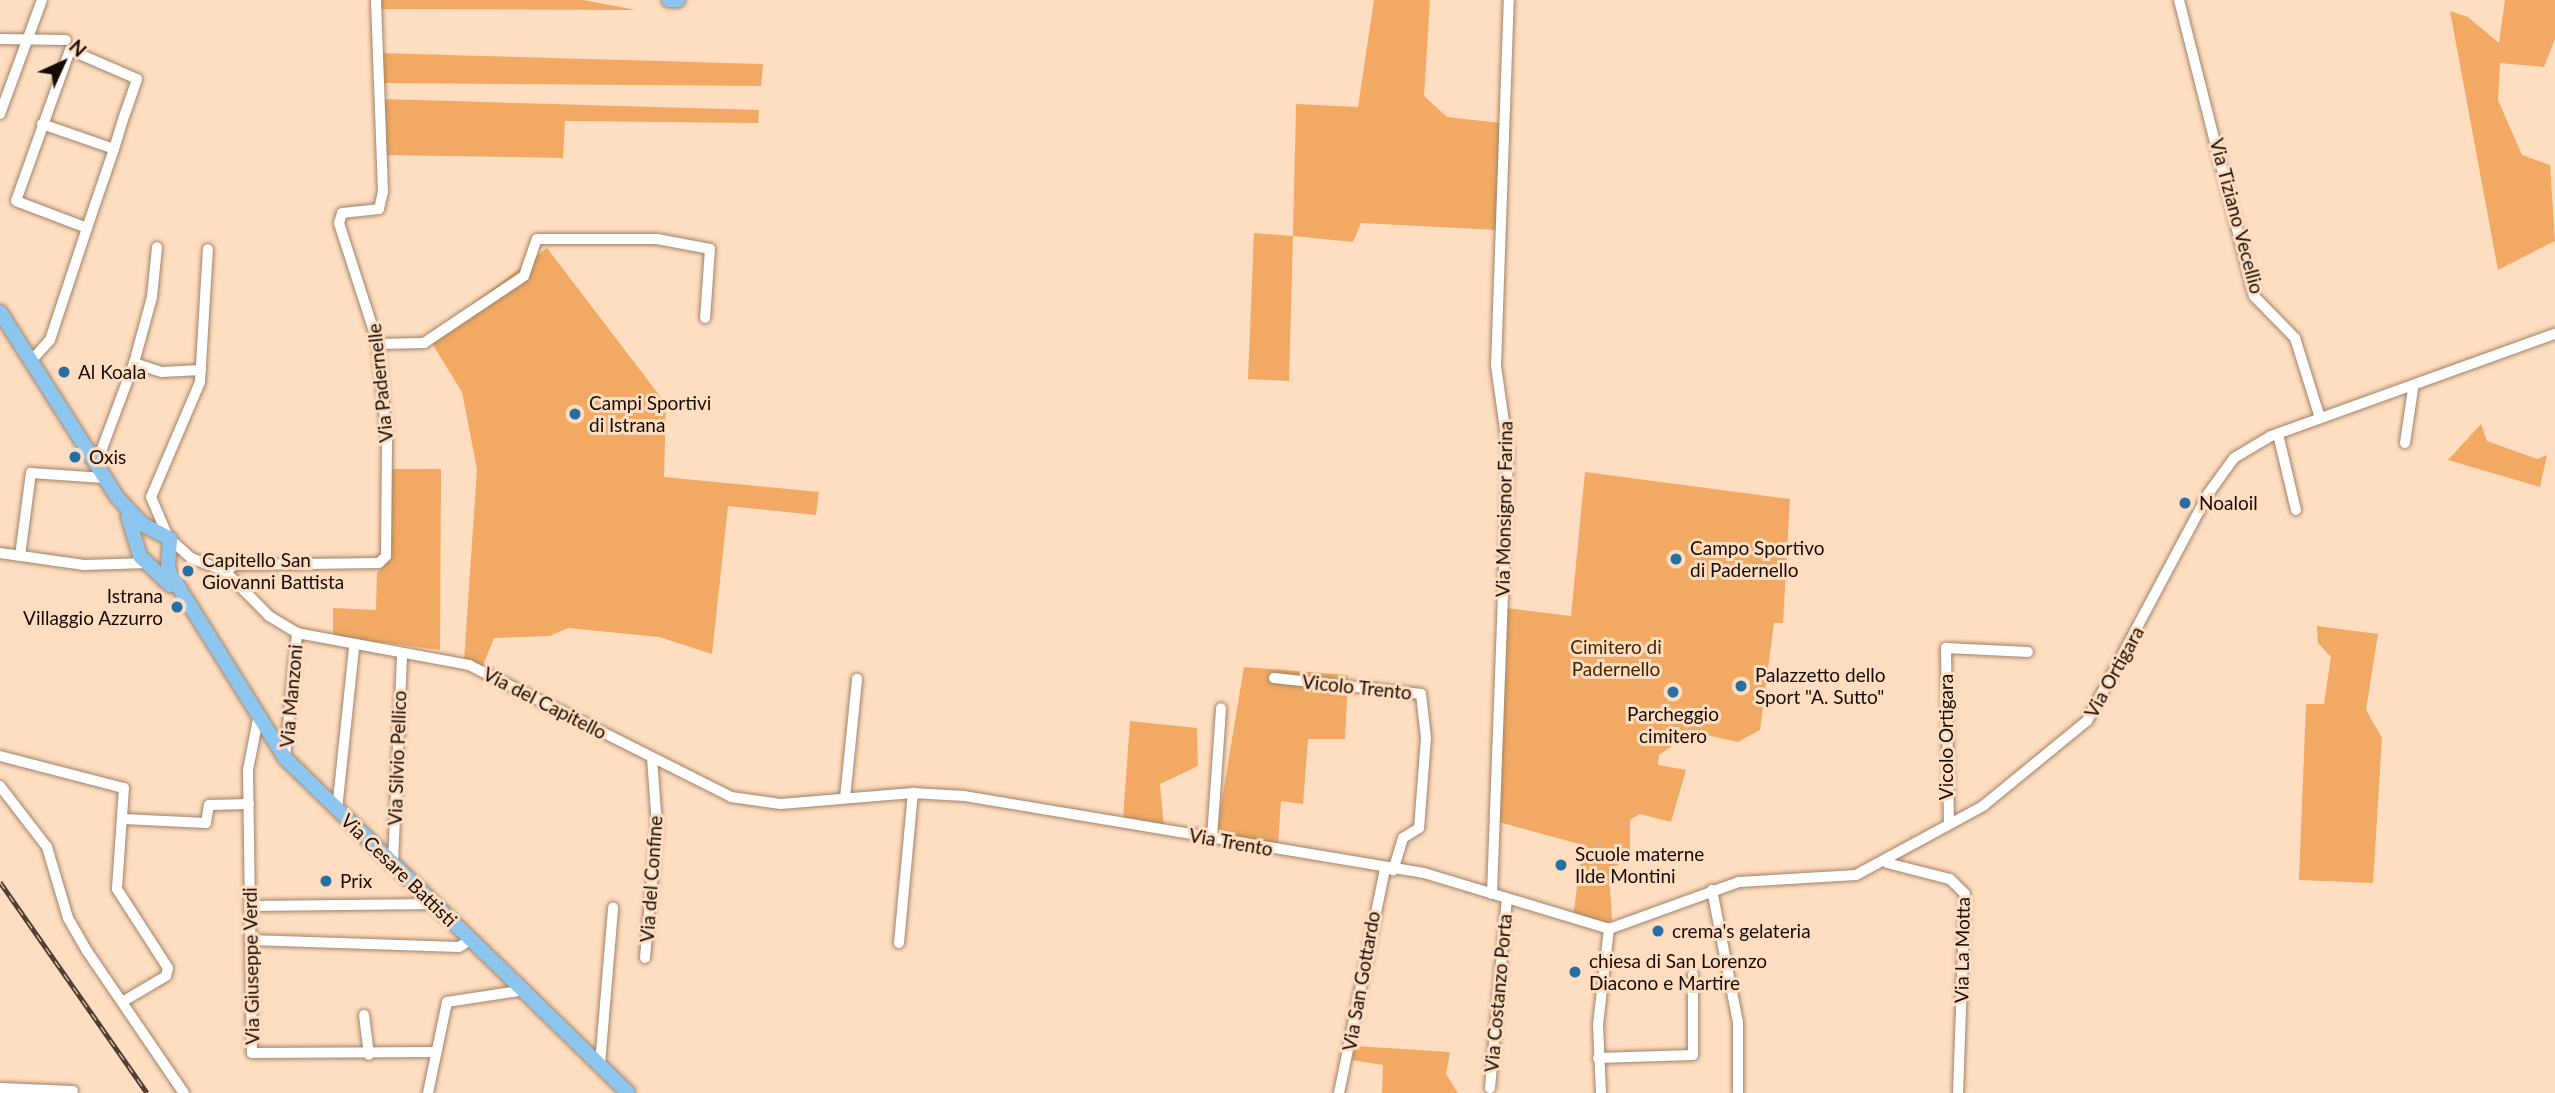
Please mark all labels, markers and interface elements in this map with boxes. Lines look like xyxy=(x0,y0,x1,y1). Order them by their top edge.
north arrow xyxy=(28,28,98,98)
text: N xyxy=(65,34,92,61)
street label: Via Tiziano Vecellio xyxy=(2205,135,2269,297)
street label: Via Padernelle xyxy=(362,322,398,444)
place label: Al Koala xyxy=(78,361,146,383)
marker: Al Koala xyxy=(56,364,72,380)
place label: Campi Sportivi di Istrana xyxy=(589,392,711,436)
marker: Campi Sportivi di Istrana xyxy=(567,406,583,422)
street label: Via Monsignor Farina xyxy=(1491,420,1517,598)
place label: Oxis xyxy=(89,446,126,468)
marker: Oxis xyxy=(67,449,83,465)
place label: Noaloil xyxy=(2199,492,2258,514)
marker: Noaloil xyxy=(2177,495,2193,511)
place label: Campo Sportivo di Padernello xyxy=(1690,537,1825,581)
place label: Capitello San Giovanni Battista xyxy=(202,549,344,593)
marker: Campo Sportivo di Padernello xyxy=(1668,551,1684,567)
marker: Capitello San Giovanni Battista xyxy=(180,563,196,579)
place label: Istrana Villaggio Azzurro xyxy=(22,585,163,629)
marker: Istrana Villaggio Azzurro xyxy=(169,599,185,615)
street label: Via Ortigara xyxy=(2080,622,2148,722)
park label: Cimitero di Padernello xyxy=(1570,636,1662,680)
street label: Via Manzoni xyxy=(275,643,307,749)
street label: Via del Capitello xyxy=(479,662,611,744)
place label: Palazzetto dello Sport "A. Sutto" xyxy=(1755,664,1885,708)
street label: Vicolo Trento xyxy=(1301,670,1413,704)
street label: Vicolo Ortigara xyxy=(1935,674,1957,800)
marker: Palazzetto dello Sport "A. Sutto" xyxy=(1733,678,1749,694)
marker: Parcheggio cimitero xyxy=(1665,684,1681,700)
street label: Via Silvio Pellico xyxy=(383,690,411,826)
place label: Parcheggio cimitero xyxy=(1627,703,1719,747)
street label: Via Cesare Battisti xyxy=(336,809,462,931)
street label: Via del Confine xyxy=(635,815,667,943)
street label: Via Trento xyxy=(1187,823,1275,861)
place label: Scuole materne Ilde Montini xyxy=(1575,843,1704,887)
marker: Scuole materne Ilde Montini xyxy=(1553,857,1569,873)
place label: Prix xyxy=(340,870,372,892)
marker: Prix xyxy=(318,873,334,889)
street label: Via Giuseppe Verdi xyxy=(238,887,264,1045)
street label: Via La Motta xyxy=(1950,897,1974,1003)
street label: Via San Gottardo xyxy=(1337,909,1385,1053)
street label: Via Costanzo Porta xyxy=(1480,913,1516,1073)
place label: crema's gelateria xyxy=(1672,920,1811,942)
marker: crema's gelateria xyxy=(1650,923,1666,939)
place label: chiesa di San Lorenzo Diacono e Martire xyxy=(1589,950,1767,994)
marker: chiesa di San Lorenzo Diacono e Martire xyxy=(1567,964,1583,980)

